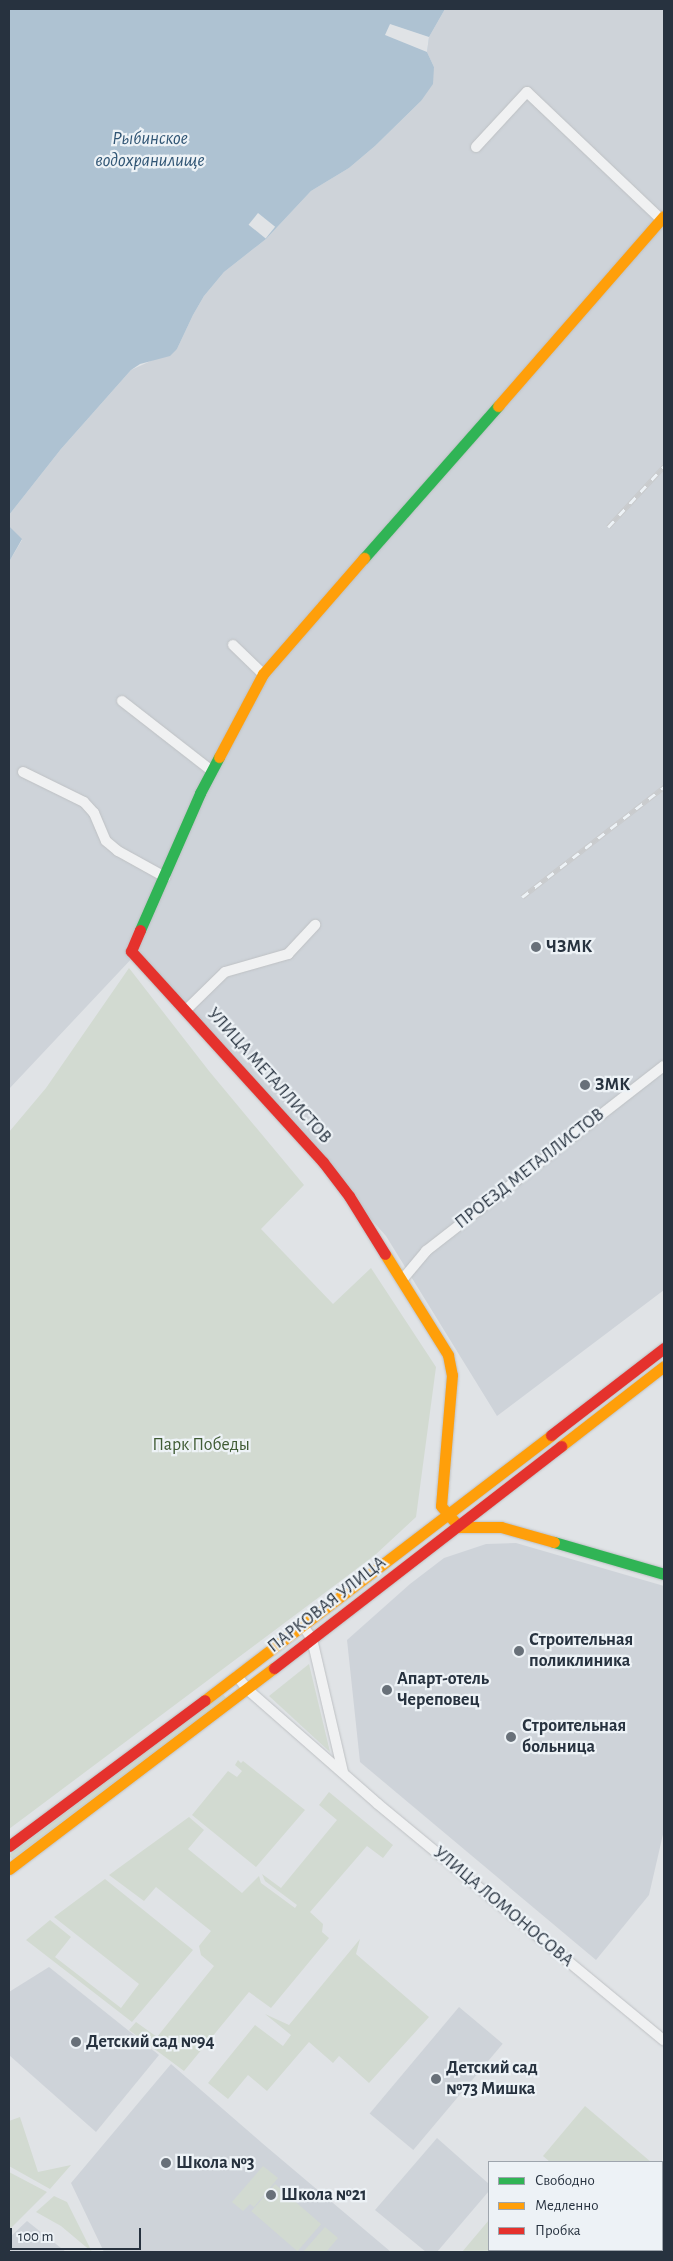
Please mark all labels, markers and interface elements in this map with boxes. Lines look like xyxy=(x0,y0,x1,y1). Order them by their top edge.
water label: Рыбинское водохранилище xyxy=(95,128,205,172)
place label: ЧЗМК xyxy=(546,936,592,958)
marker: ЧЗМК xyxy=(530,941,542,953)
street label: УЛИЦА МЕТАЛЛИСТОВ xyxy=(202,1004,336,1148)
place label: ЗМК xyxy=(595,1074,630,1096)
marker: ЗМК xyxy=(579,1079,591,1091)
street label: ПРОЕЗД МЕТАЛЛИСТОВ xyxy=(451,1104,609,1234)
park label: Парк Победы xyxy=(152,1434,250,1456)
street label: ПАРКОВАЯ УЛИЦА xyxy=(264,1552,390,1658)
place label: Строительная поликлиника xyxy=(529,1630,633,1672)
marker: Строительная поликлиника xyxy=(513,1645,525,1657)
place label: Апарт-отель Череповец xyxy=(397,1669,489,1712)
marker: Апарт-отель Череповец xyxy=(381,1684,393,1696)
place label: Строительная больница xyxy=(522,1716,626,1758)
marker: Строительная больница xyxy=(504,1730,518,1744)
street label: УЛИЦА ЛОМОНОСОВА xyxy=(429,1842,577,1972)
place label: Детский сад №94 xyxy=(86,2031,215,2053)
marker: Детский сад №94 xyxy=(70,2036,82,2048)
place label: Детский сад №73 Мишка xyxy=(446,2058,538,2100)
marker: Детский сад №73 Мишка xyxy=(430,2073,442,2085)
place label: Школа №3 xyxy=(176,2152,255,2174)
marker: Школа №3 xyxy=(160,2157,172,2169)
legend xyxy=(488,2161,663,2251)
text: Свободно xyxy=(535,2173,595,2188)
place label: Школа №21 xyxy=(281,2184,367,2206)
marker: Школа №21 xyxy=(265,2189,277,2201)
text: Медленно xyxy=(535,2198,599,2213)
scale bar xyxy=(12,2218,144,2250)
text: Пробка xyxy=(535,2223,581,2238)
text: 100 m xyxy=(18,2229,53,2244)

